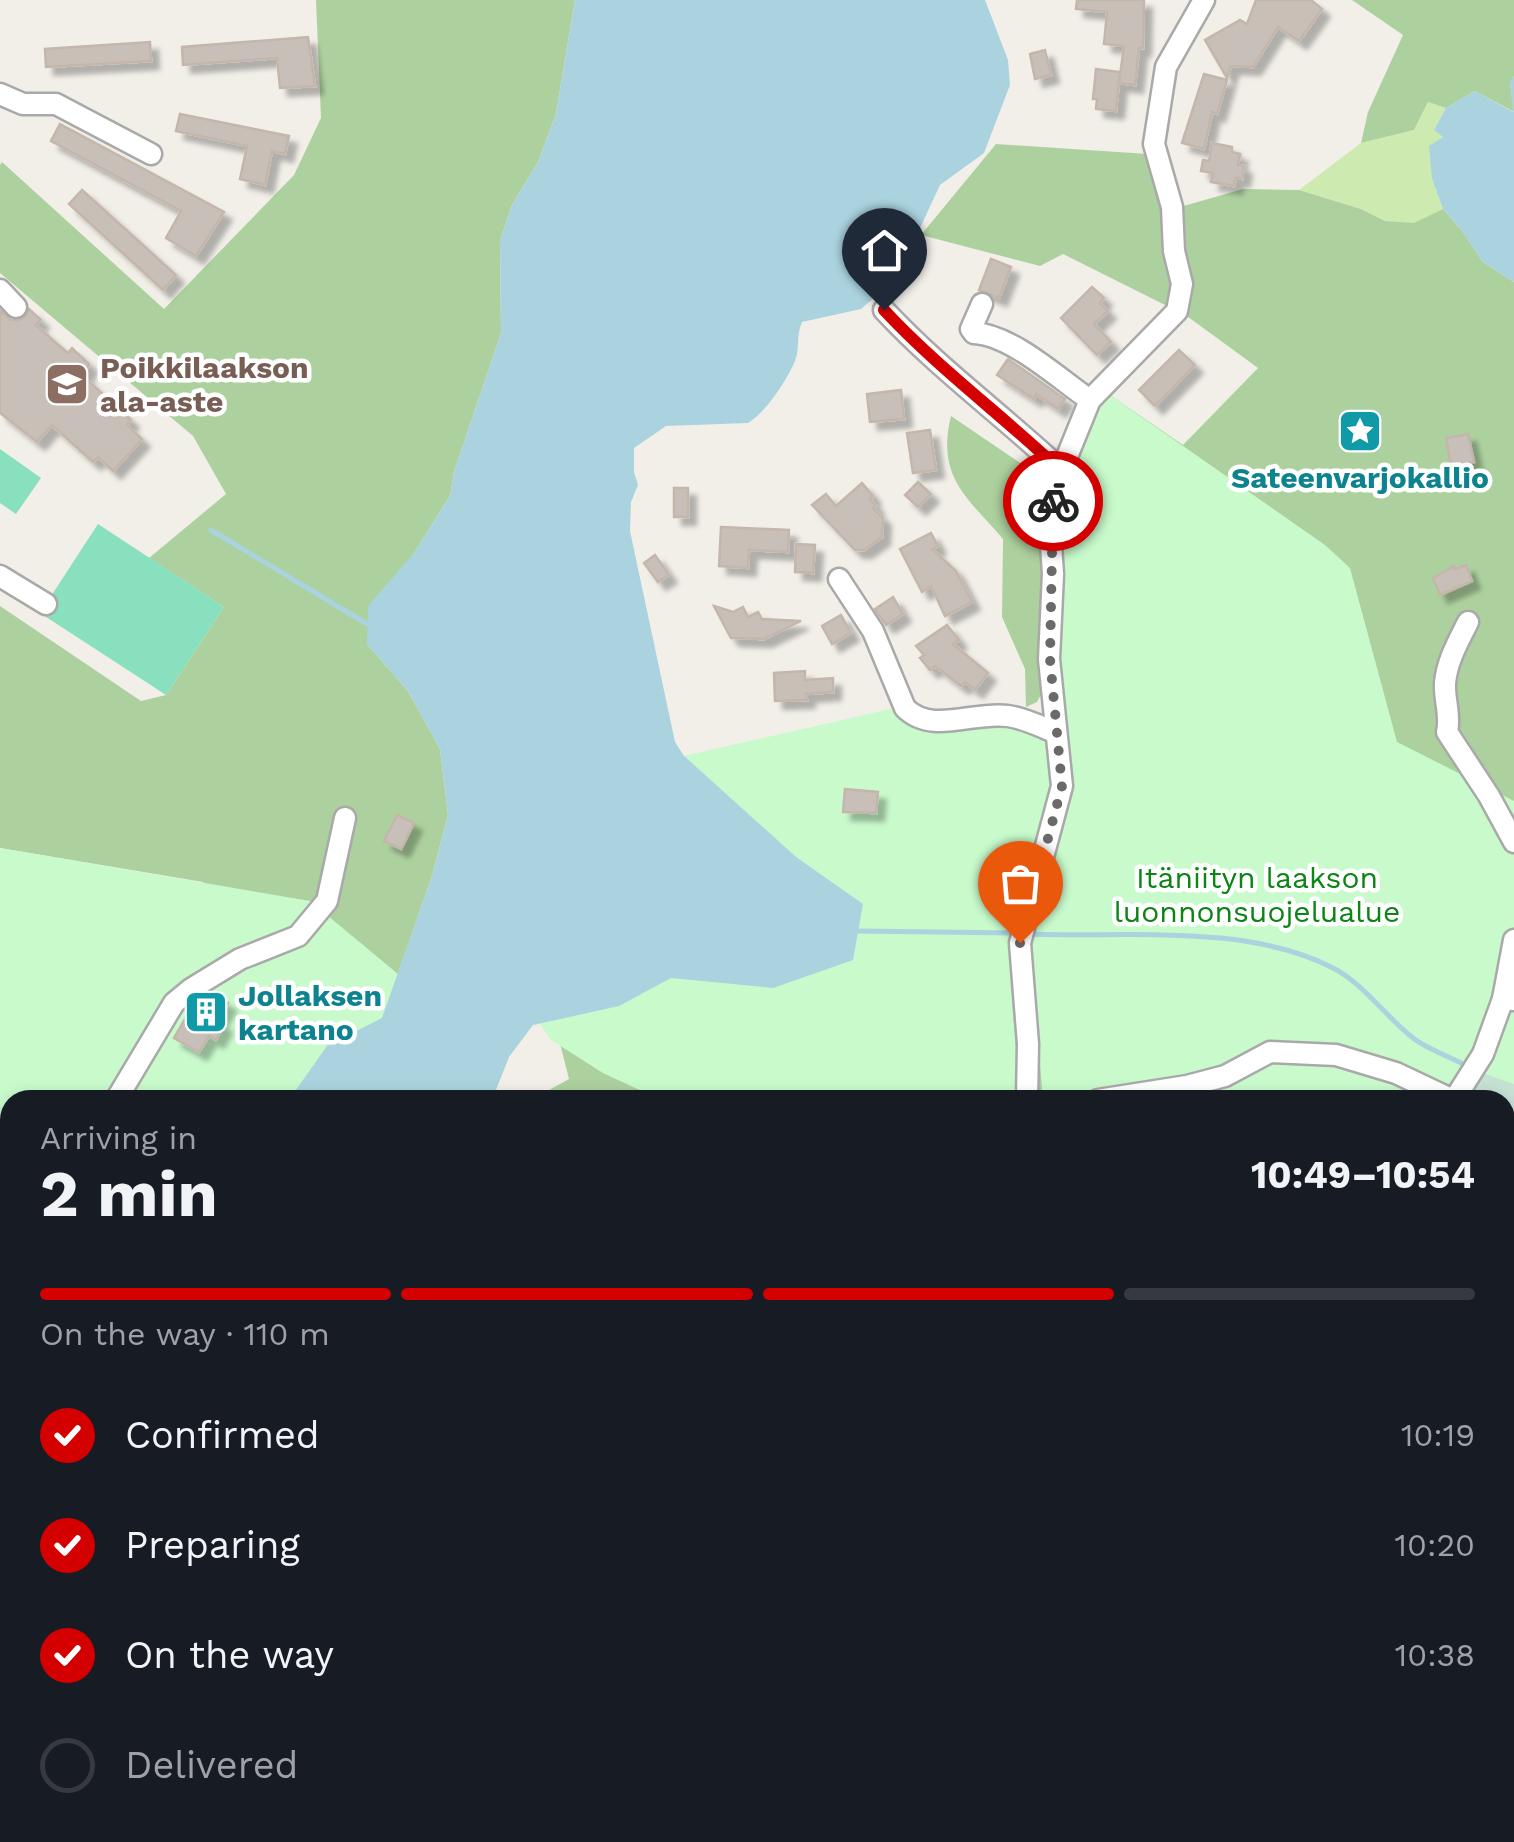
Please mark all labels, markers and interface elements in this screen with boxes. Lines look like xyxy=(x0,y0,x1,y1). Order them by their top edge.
pin xyxy=(842,208,927,311)
icon: home xyxy=(857,223,912,278)
place label: Poikkilaakson ala-aste xyxy=(100,350,309,419)
school or university icon: Poikkilaakson ala-aste xyxy=(44,361,90,407)
place icon: Sateenvarjokallio xyxy=(1337,408,1383,454)
courier xyxy=(1003,451,1103,551)
place label: Sateenvarjokallio xyxy=(1231,460,1489,495)
icon: bike xyxy=(1026,474,1081,529)
pin xyxy=(978,841,1063,944)
icon: bag xyxy=(993,856,1048,911)
park label: Itäniityn laakson luonnonsuojelualue xyxy=(1114,860,1400,929)
place label: Jollaksen kartano xyxy=(238,978,382,1047)
building icon: Jollaksen kartano xyxy=(183,989,229,1035)
text: Arriving in xyxy=(40,1119,197,1157)
text: 10:49–10:54 xyxy=(1251,1153,1475,1197)
text: 2 min xyxy=(40,1156,218,1232)
text: On the way · 110 m xyxy=(40,1315,330,1353)
icon: check xyxy=(40,1408,95,1463)
text: Confirmed xyxy=(125,1413,320,1457)
text: 10:19 xyxy=(1401,1416,1475,1454)
icon: check xyxy=(40,1518,95,1573)
text: Preparing xyxy=(125,1523,300,1567)
text: 10:20 xyxy=(1395,1526,1475,1564)
icon: check xyxy=(40,1628,95,1683)
text: On the way xyxy=(125,1633,334,1677)
text: 10:38 xyxy=(1395,1636,1475,1674)
text: Delivered xyxy=(125,1743,298,1787)

